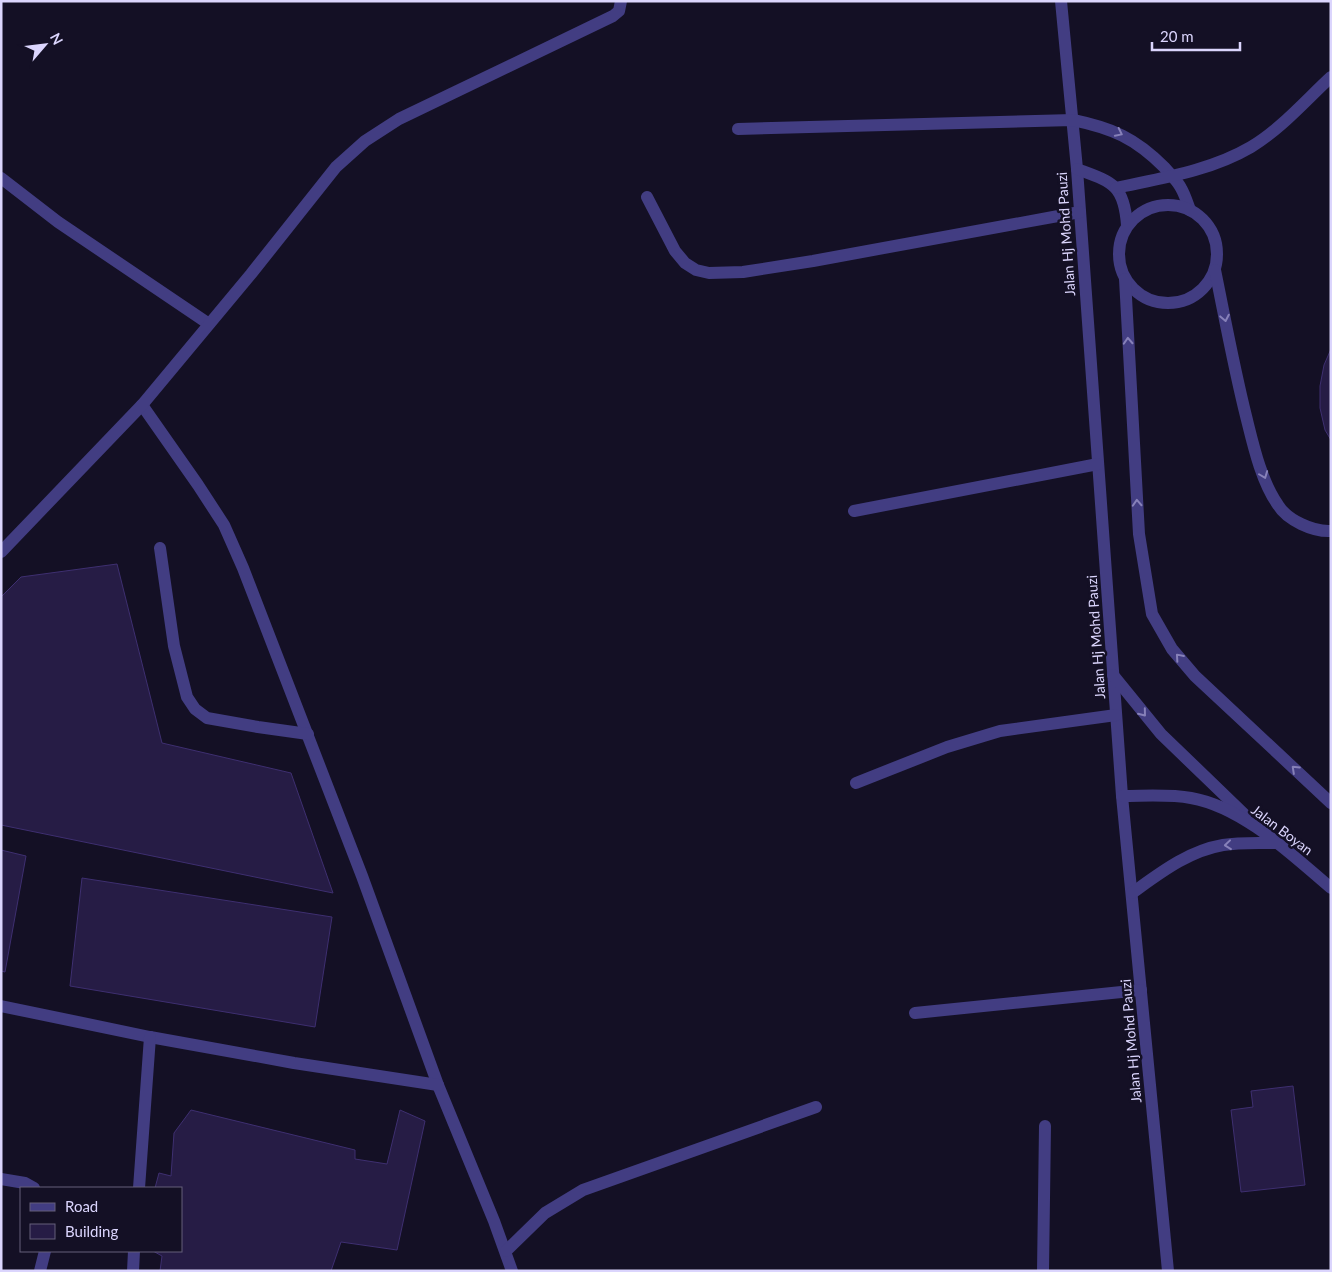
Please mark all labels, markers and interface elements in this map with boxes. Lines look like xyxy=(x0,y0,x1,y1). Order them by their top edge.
north arrow xyxy=(20,20,70,70)
scale bar xyxy=(1152,20,1240,52)
text: 20 m xyxy=(1160,27,1194,45)
text: N xyxy=(47,30,67,47)
one-way arrow xyxy=(1114,127,1123,137)
street label: Jalan Hj Mohd Pauzi xyxy=(1053,171,1078,297)
one-way arrow xyxy=(1219,314,1229,323)
one-way arrow xyxy=(1123,336,1134,344)
one-way arrow xyxy=(1258,471,1268,479)
one-way arrow xyxy=(1131,499,1142,507)
street label: Jalan Hj Mohd Pauzi xyxy=(1083,574,1108,700)
one-way arrow xyxy=(1175,653,1184,662)
one-way arrow xyxy=(1138,708,1147,717)
one-way arrow xyxy=(1292,766,1301,775)
street label: Jalan Boyan xyxy=(1248,801,1316,858)
one-way arrow xyxy=(1223,839,1231,850)
street label: Jalan Hj Mohd Pauzi xyxy=(1117,978,1144,1104)
legend xyxy=(20,1187,182,1252)
text: Road xyxy=(65,1197,98,1215)
text: Building xyxy=(65,1222,118,1240)

